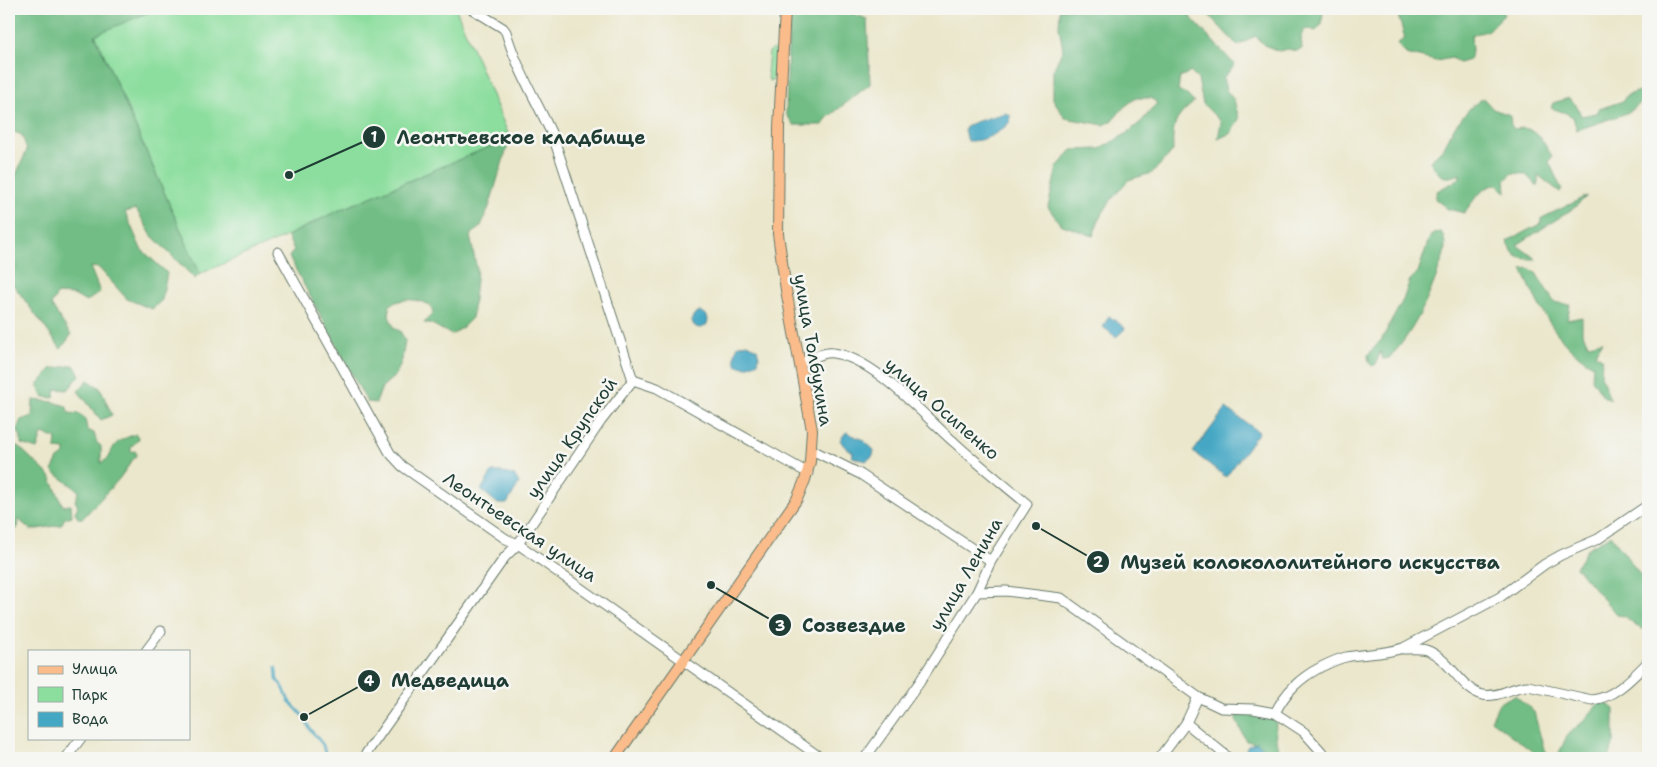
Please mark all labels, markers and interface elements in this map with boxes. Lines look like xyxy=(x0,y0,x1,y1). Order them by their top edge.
callout: Леонтьевское кладбище xyxy=(361,120,655,154)
text: Леонтьевское кладбище xyxy=(396,125,646,150)
text: 1 xyxy=(371,127,378,147)
street label: улица Толбухина xyxy=(788,272,838,428)
street label: улица Осипенко xyxy=(880,352,1004,466)
street label: улица Крупской xyxy=(521,373,623,503)
street label: Леонтьевская улица xyxy=(438,467,602,587)
street label: улица Ленина xyxy=(924,513,1008,635)
callout: Музей колокололитейного искусства xyxy=(1085,545,1509,579)
text: Музей колокололитейного искусства xyxy=(1120,550,1500,575)
text: 2 xyxy=(1093,552,1104,572)
callout: Созвездие xyxy=(767,608,916,642)
text: Созвездие xyxy=(802,613,906,638)
text: 3 xyxy=(775,616,785,636)
legend xyxy=(28,650,190,740)
text: Улица xyxy=(72,659,118,679)
callout: Медведица xyxy=(356,664,519,698)
text: Медведица xyxy=(391,668,509,693)
text: 4 xyxy=(364,671,375,691)
text: Парк xyxy=(72,685,108,705)
text: Вода xyxy=(72,709,109,729)

